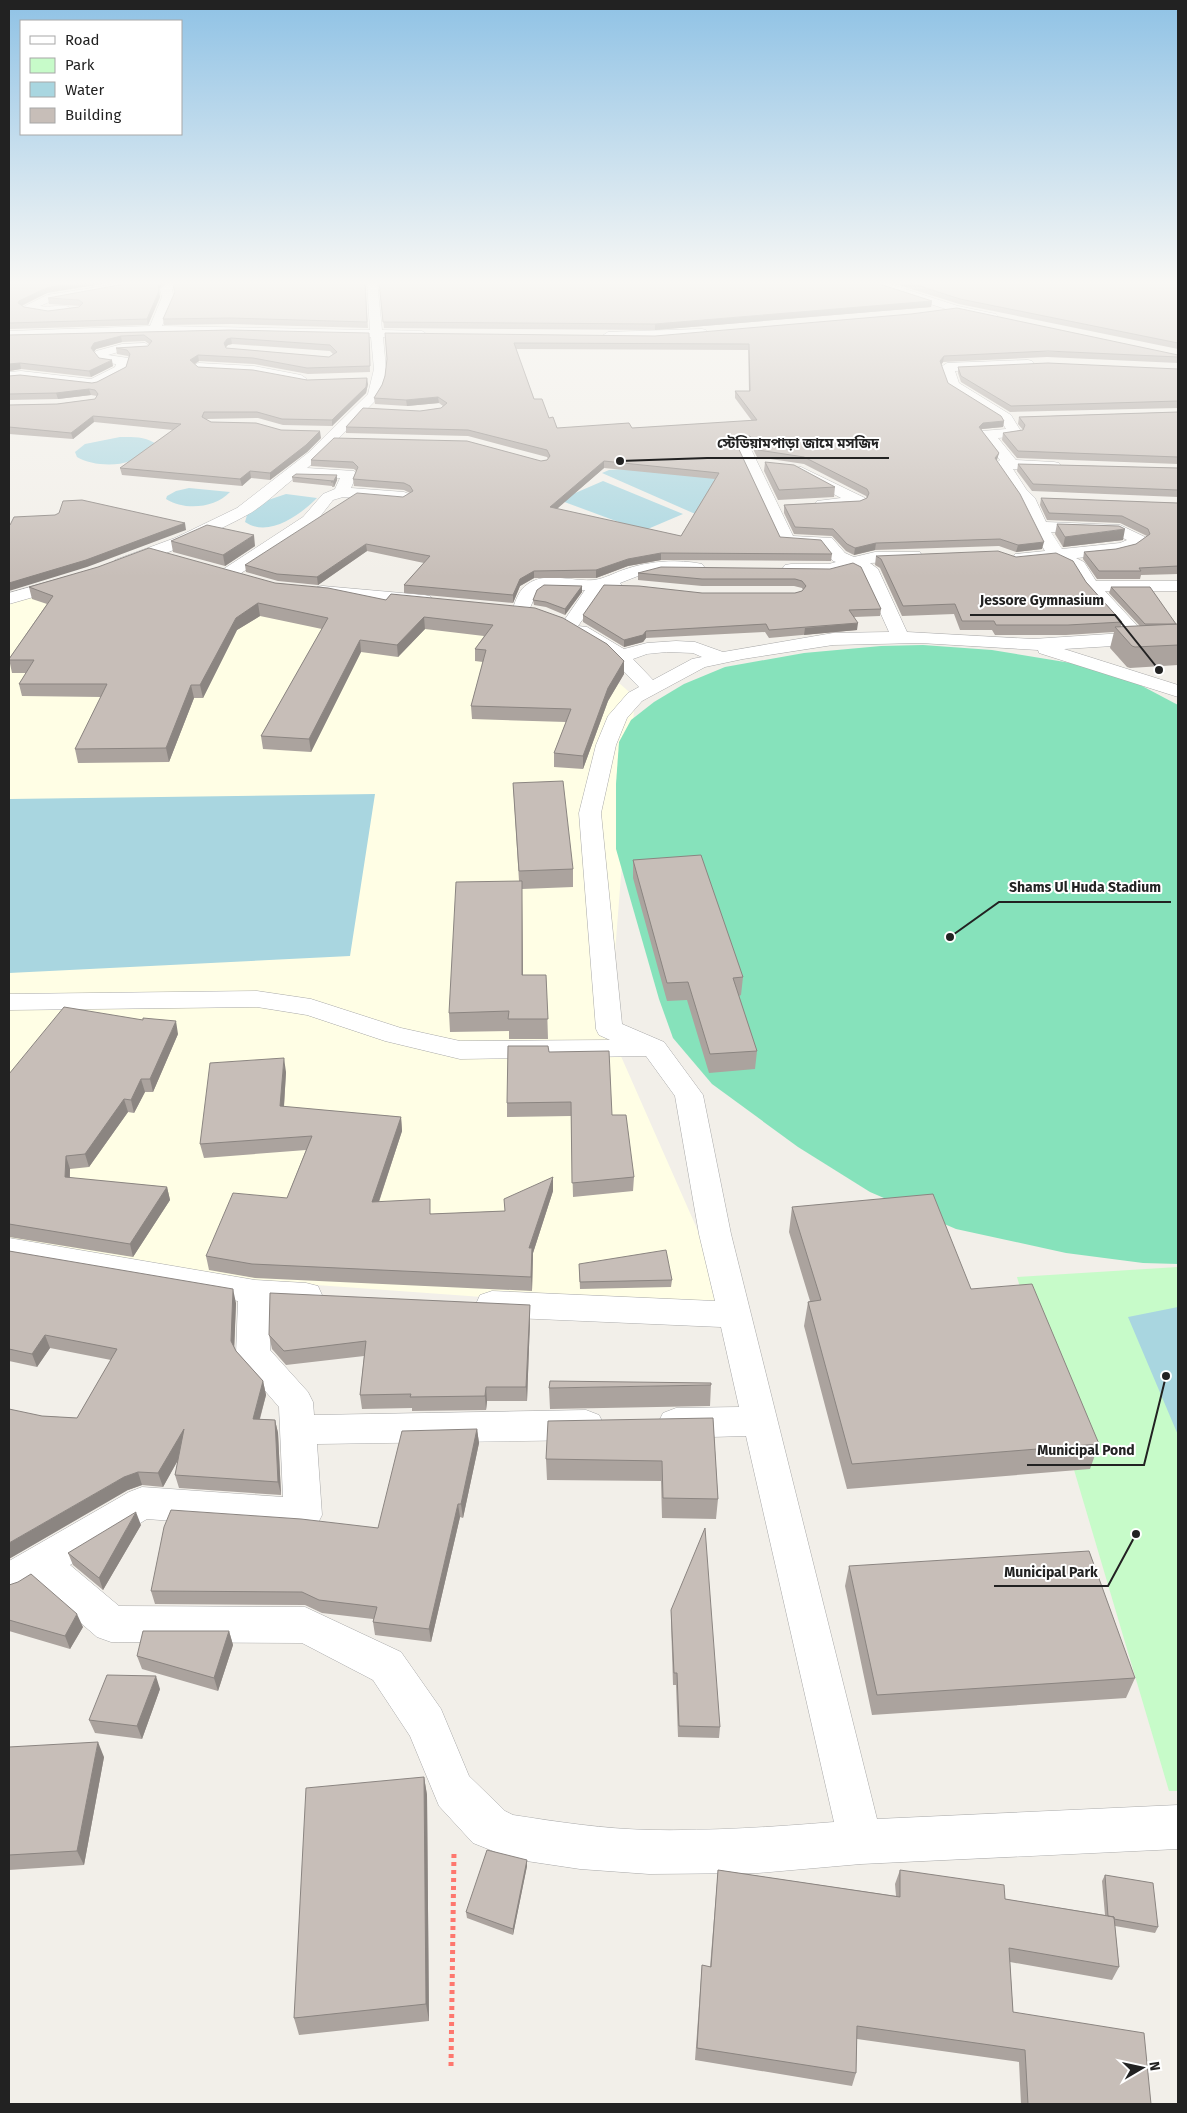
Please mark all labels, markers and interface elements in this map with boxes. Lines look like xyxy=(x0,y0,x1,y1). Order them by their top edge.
legend xyxy=(20,20,182,135)
text: Road xyxy=(65,31,100,49)
text: Park xyxy=(65,56,95,74)
text: Water xyxy=(65,81,104,99)
text: Building xyxy=(65,106,121,124)
callout: স্টেডিয়ামপাড়া জামে মসজিদ xyxy=(707,429,889,458)
text: স্টেডিয়ামপাড়া জামে মসজিদ xyxy=(717,435,880,452)
callout: Jessore Gymnasium xyxy=(970,586,1115,615)
text: Jessore Gymnasium xyxy=(979,592,1104,609)
callout: Shams Ul Huda Stadium xyxy=(999,873,1171,902)
text: Shams Ul Huda Stadium xyxy=(1009,879,1161,896)
callout: Municipal Pond xyxy=(1027,1436,1144,1465)
text: Municipal Pond xyxy=(1037,1442,1135,1459)
callout: Municipal Park xyxy=(994,1557,1108,1586)
text: Municipal Park xyxy=(1004,1564,1098,1581)
north arrow xyxy=(1117,2043,1167,2093)
text: N xyxy=(1145,2060,1163,2072)

